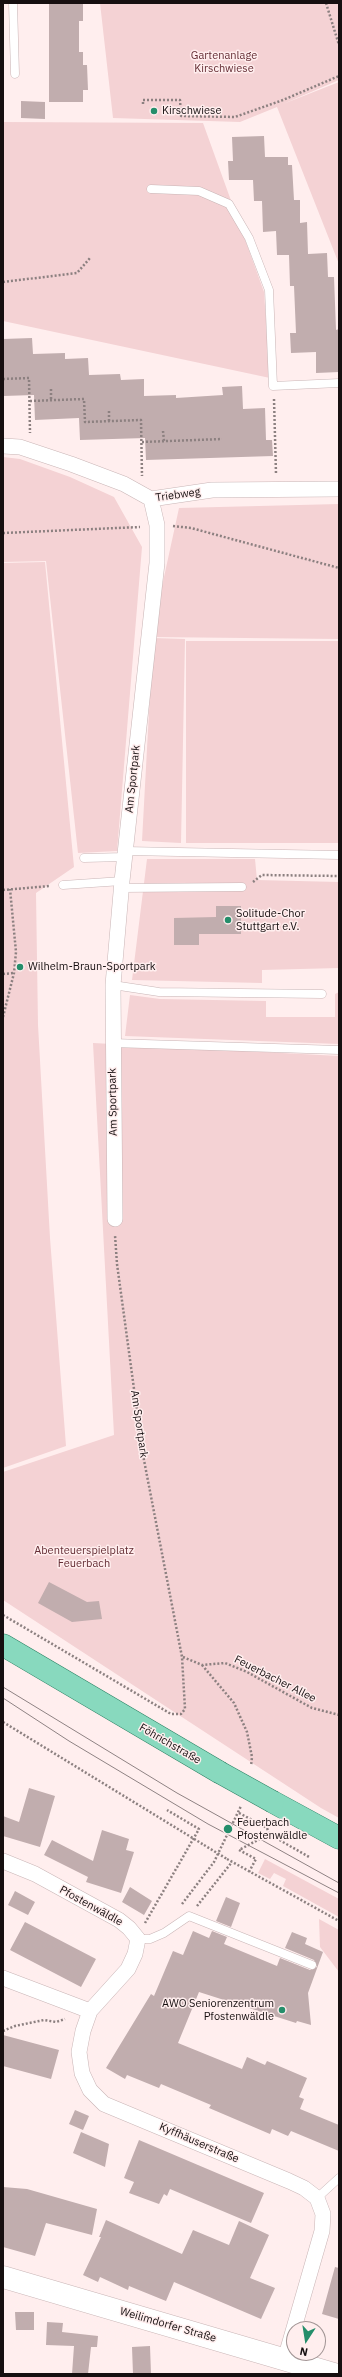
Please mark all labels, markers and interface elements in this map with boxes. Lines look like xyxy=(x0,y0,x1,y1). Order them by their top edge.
park label: Gartenanlage Kirschwiese xyxy=(191,49,257,75)
place label: Kirschwiese xyxy=(162,104,221,118)
marker: Kirschwiese xyxy=(149,106,159,116)
street label: Triebweg xyxy=(155,485,201,505)
street label: Am Sportpark xyxy=(123,744,143,814)
place label: Solitude-Chor Stuttgart e.V. xyxy=(236,907,305,933)
marker: Solitude-Chor Stuttgart e.V. xyxy=(223,915,233,925)
place label: Wilhelm-Braun-Sportpark xyxy=(28,960,155,974)
marker: Wilhelm-Braun-Sportpark xyxy=(15,962,25,972)
street label: Am Sportpark xyxy=(106,1068,120,1136)
street label: Am Sportpark xyxy=(128,1389,150,1459)
park label: Abenteuerspielplatz Feuerbach xyxy=(34,1544,134,1570)
street label: Feuerbacher Allee xyxy=(232,1653,318,1705)
street label: Föhrichstraße xyxy=(137,1721,203,1767)
place label: Feuerbach Pfostenwäldle xyxy=(237,1816,307,1842)
marker: Feuerbach Pfostenwäldle xyxy=(222,1823,234,1835)
street label: Pfostenwäldle xyxy=(57,1883,125,1929)
place label: AWO Seniorenzentrum Pfostenwäldle xyxy=(162,1997,274,2023)
marker: AWO Seniorenzentrum Pfostenwäldle xyxy=(277,2005,287,2015)
street label: Kyffhäuserstraße xyxy=(157,2120,241,2166)
street label: Weilimdorfer Straße xyxy=(118,2305,218,2345)
north arrow xyxy=(286,2321,326,2361)
text: N xyxy=(298,2344,309,2359)

